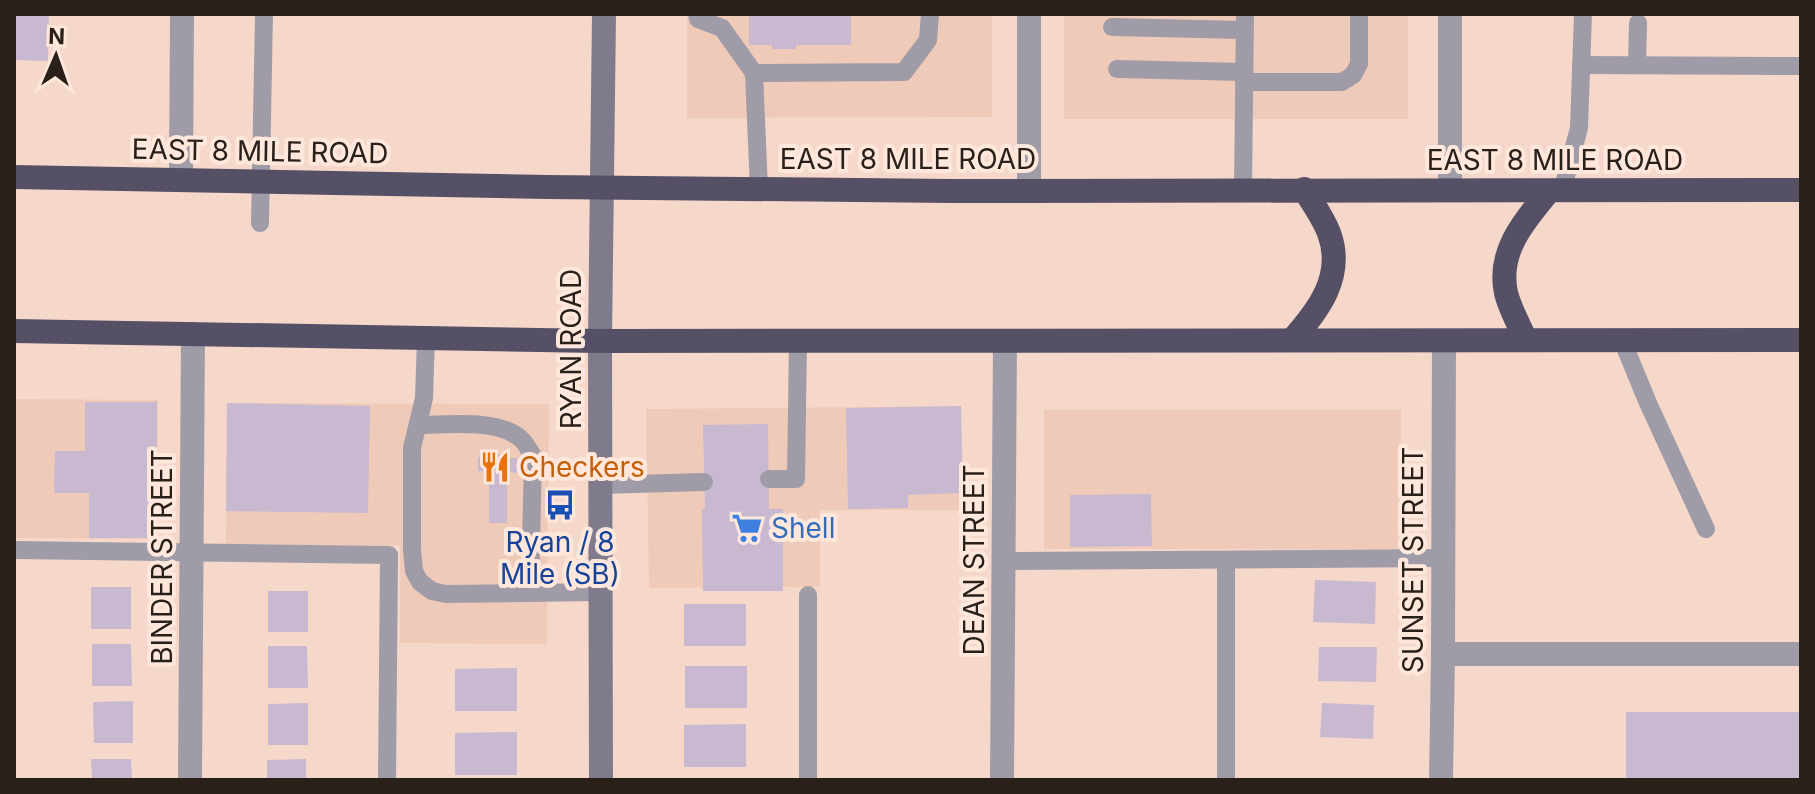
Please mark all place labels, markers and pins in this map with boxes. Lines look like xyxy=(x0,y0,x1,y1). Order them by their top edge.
restaurant icon: Checkers xyxy=(478,450,512,484)
place label: Checkers xyxy=(519,450,645,484)
bus stop icon: Ryan / 8 Mile (SB) xyxy=(543,488,577,522)
supermarket icon: Shell xyxy=(730,511,764,545)
place label: Shell xyxy=(771,511,835,545)
place label: Ryan / 8 Mile (SB) xyxy=(500,525,620,591)

